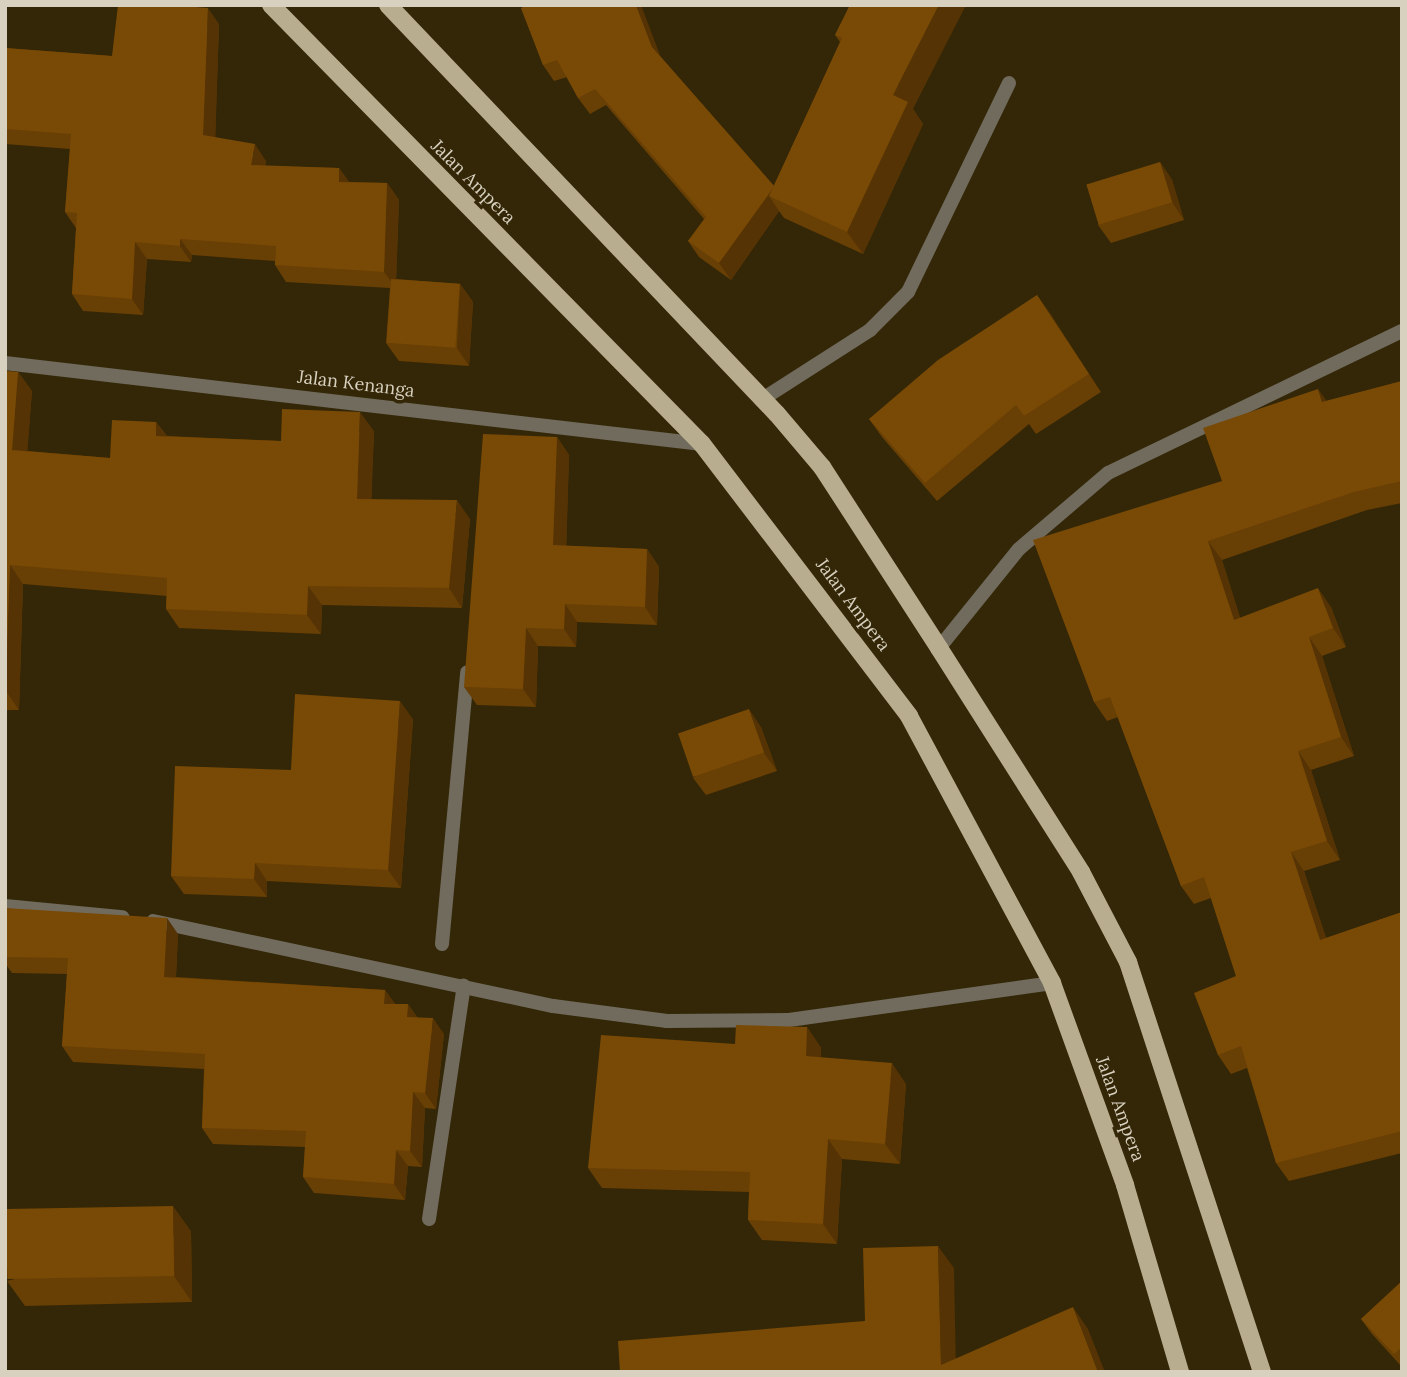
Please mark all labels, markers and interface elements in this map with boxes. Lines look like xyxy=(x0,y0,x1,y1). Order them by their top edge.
street label: Jalan Ampera xyxy=(426,135,520,229)
street label: Jalan Kenanga xyxy=(296,366,416,402)
street label: Jalan Ampera xyxy=(811,554,895,656)
street label: Jalan Ampera xyxy=(1091,1053,1149,1165)

